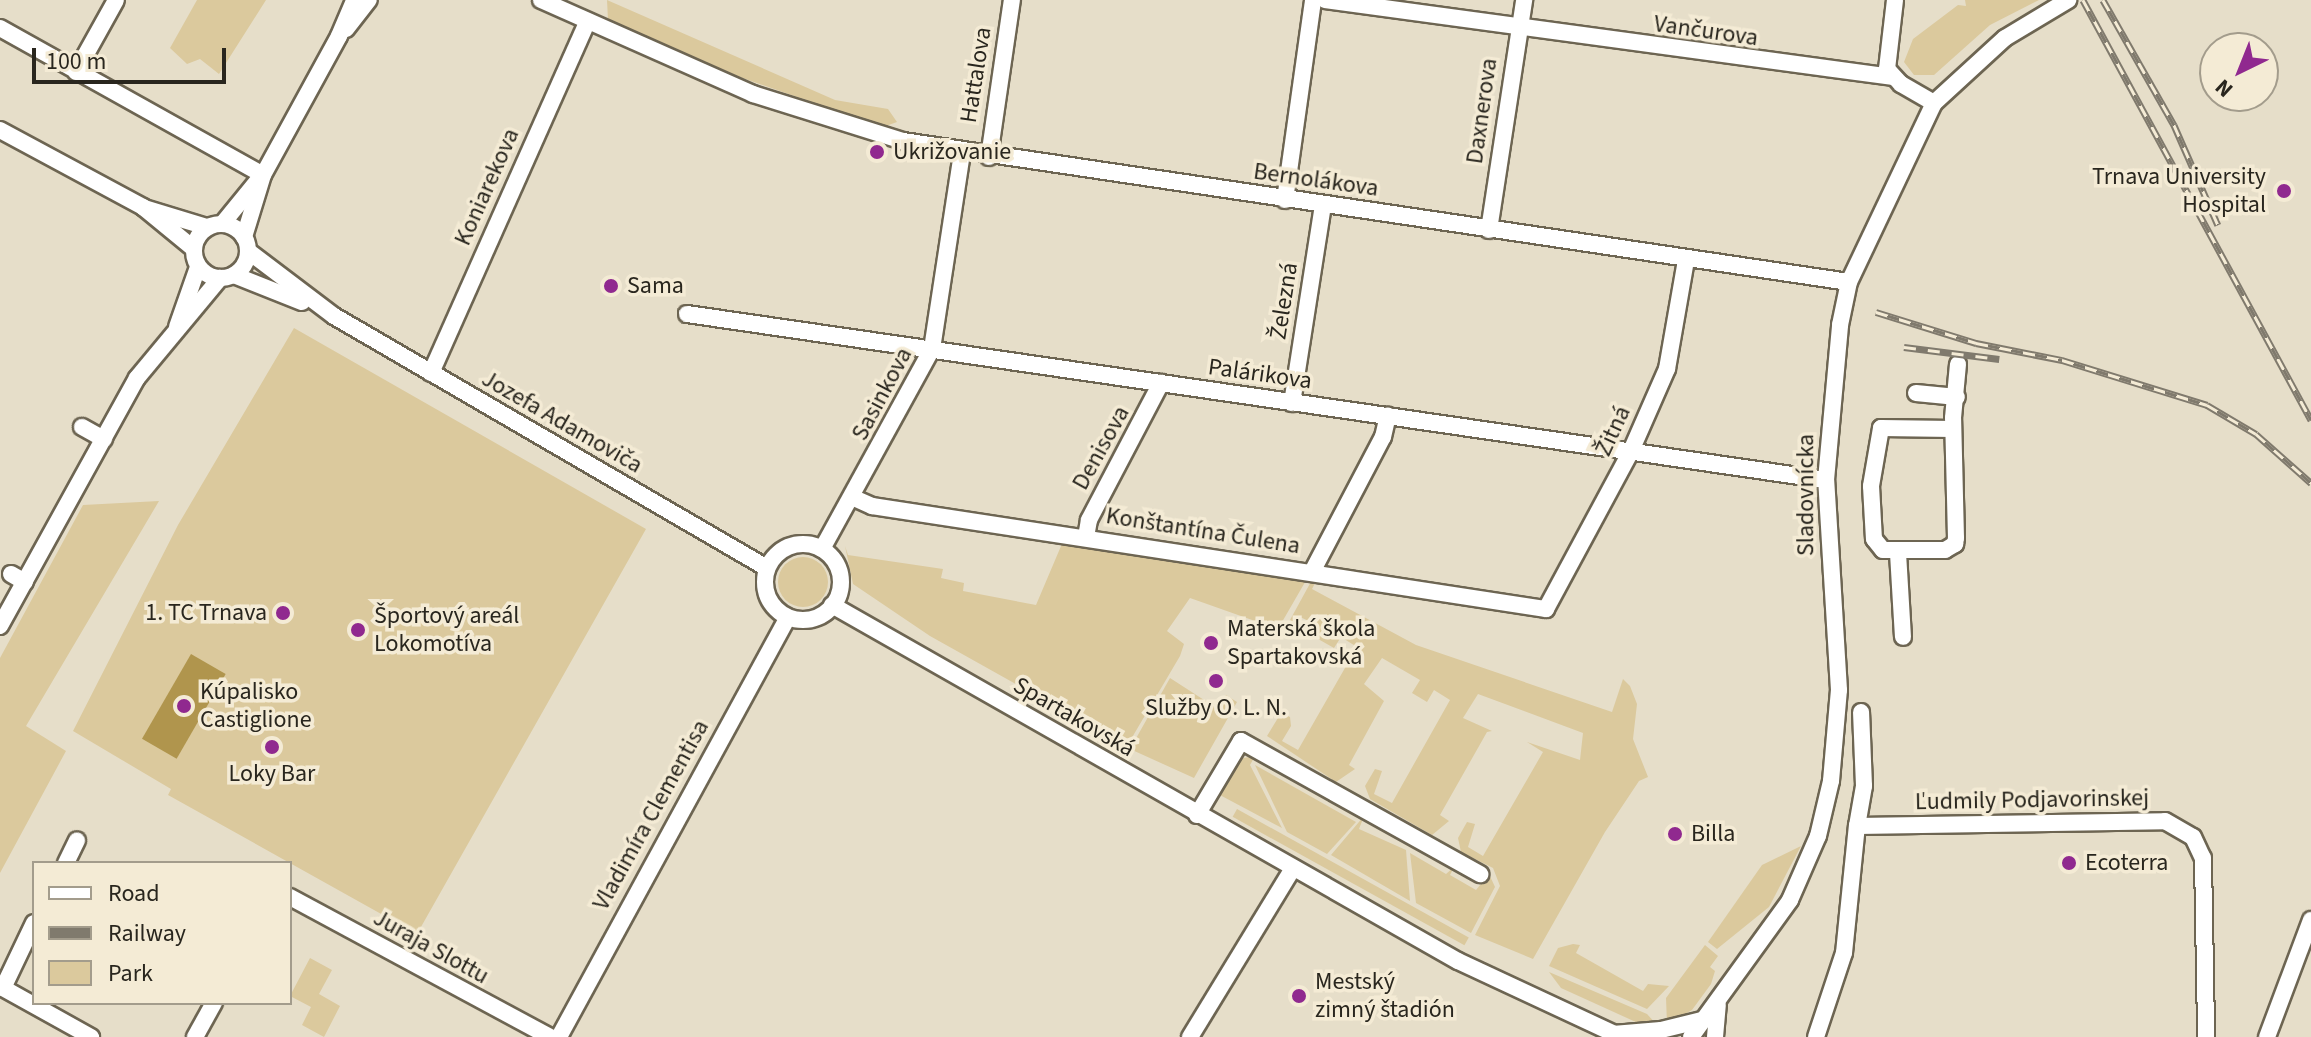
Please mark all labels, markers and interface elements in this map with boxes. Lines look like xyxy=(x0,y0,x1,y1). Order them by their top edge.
street label: Vančurova xyxy=(1652,9,1760,53)
street label: Hattalova xyxy=(954,25,998,125)
scale bar xyxy=(36,32,230,82)
north arrow xyxy=(2199,32,2279,112)
text: 100 m xyxy=(46,44,106,79)
street label: Daxnerova xyxy=(1460,56,1504,166)
text: N xyxy=(2208,71,2240,105)
street label: Koniarekova xyxy=(448,124,526,250)
place label: Ukrižovanie xyxy=(893,138,1011,166)
marker: Ukrižovanie xyxy=(868,143,886,161)
street label: Bernolákova xyxy=(1252,157,1380,203)
place label: Trnava University Hospital xyxy=(2092,163,2266,219)
marker: Trnava University Hospital xyxy=(2273,180,2295,202)
street label: Železná xyxy=(1264,260,1304,342)
place label: Sama xyxy=(627,272,684,300)
marker: Sama xyxy=(602,277,620,295)
street label: Sasinkova xyxy=(846,343,918,445)
street label: Palárikova xyxy=(1206,352,1314,396)
street label: Jozefa Adamoviča xyxy=(477,364,647,480)
street label: Denisova xyxy=(1066,401,1136,495)
street label: Žitná xyxy=(1589,401,1637,461)
street label: Sladovnícka xyxy=(1792,434,1820,556)
street label: Konštantína Čulena xyxy=(1104,501,1302,561)
place label: 1. TC Trnava xyxy=(145,599,267,627)
place label: Športový areál Lokomotíva xyxy=(374,602,519,658)
marker: 1. TC Trnava xyxy=(274,604,292,622)
place label: Materská škola Spartakovská xyxy=(1227,615,1375,671)
marker: Športový areál Lokomotíva xyxy=(349,621,367,639)
marker: Materská škola Spartakovská xyxy=(1202,634,1220,652)
street label: Spartakovská xyxy=(1008,671,1140,763)
marker: Služby O. L. N. xyxy=(1207,672,1225,690)
place label: Kúpalisko Castiglione xyxy=(200,678,312,734)
place label: Služby O. L. N. xyxy=(1145,694,1287,722)
marker: Kúpalisko Castiglione xyxy=(175,697,193,715)
street label: Vladimíra Clementisa xyxy=(587,715,715,915)
marker: Loky Bar xyxy=(263,738,281,756)
place label: Loky Bar xyxy=(229,760,315,788)
street label: Ľudmily Podjavorinskej xyxy=(1915,784,2149,816)
place label: Billa xyxy=(1691,820,1735,848)
marker: Billa xyxy=(1666,825,1684,843)
place label: Ecoterra xyxy=(2085,849,2168,877)
marker: Ecoterra xyxy=(2060,854,2078,872)
legend xyxy=(32,861,292,1005)
text: Road xyxy=(108,876,160,911)
street label: Juraja Slottu xyxy=(368,903,494,991)
text: Railway xyxy=(108,916,186,951)
text: Park xyxy=(108,956,153,991)
place label: Mestský zimný štadión xyxy=(1315,968,1455,1024)
marker: Mestský zimný štadión xyxy=(1290,987,1308,1005)

